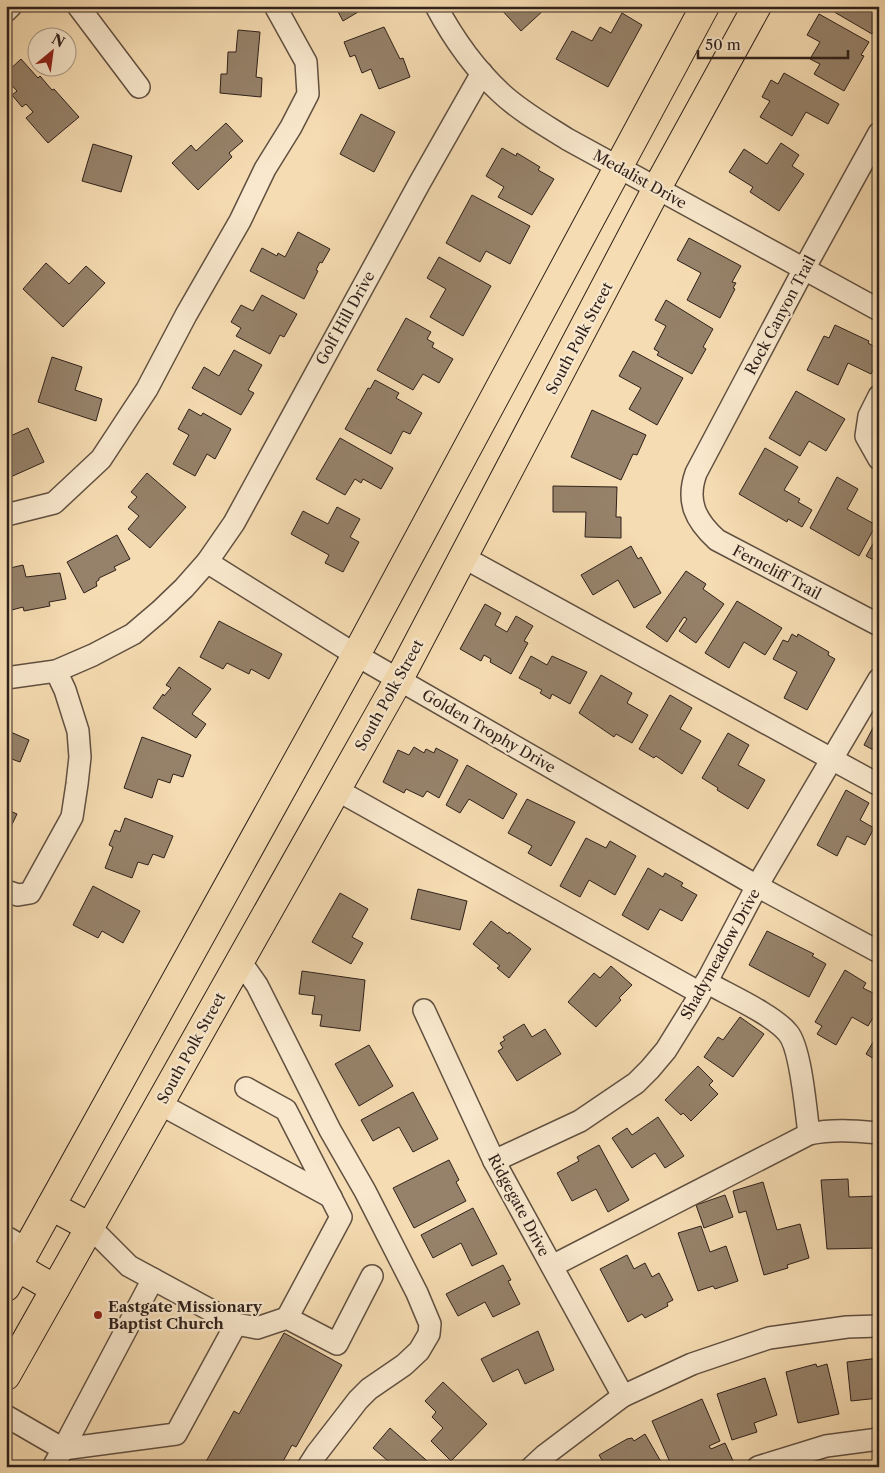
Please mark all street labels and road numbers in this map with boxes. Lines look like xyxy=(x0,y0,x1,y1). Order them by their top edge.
street label: Medalist Drive xyxy=(590,145,690,213)
street label: Rock Canyon Trail xyxy=(741,252,820,378)
street label: Golf Hill Drive xyxy=(311,268,379,368)
street label: South Polk Street xyxy=(541,278,617,397)
street label: Ferncliff Trail xyxy=(729,541,825,604)
street label: South Polk Street xyxy=(351,635,428,754)
street label: Golden Trophy Drive xyxy=(419,685,559,777)
street label: Shadymeadow Drive xyxy=(676,885,764,1023)
street label: South Polk Street xyxy=(153,988,230,1107)
street label: Ridgegate Drive xyxy=(484,1150,554,1260)

